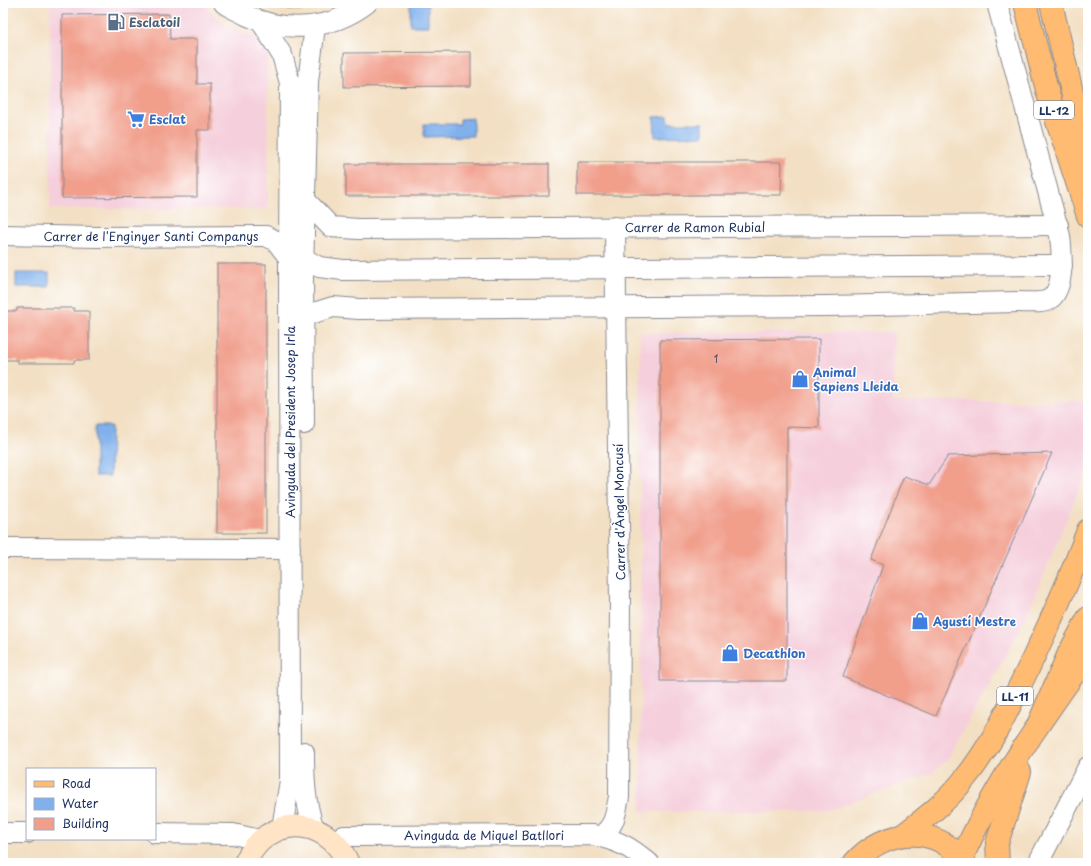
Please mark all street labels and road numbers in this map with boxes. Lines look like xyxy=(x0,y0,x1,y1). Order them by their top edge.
road number: LL-12 xyxy=(1034,101,1074,119)
street label: Carrer de Ramon Rubial xyxy=(625,218,765,236)
street label: Carrer de l'Enginyer Santi Companys xyxy=(43,227,259,245)
street label: Avinguda del President Josep Irla xyxy=(281,326,299,518)
street label: Carrer d'Àngel Moncusí xyxy=(609,443,629,580)
road number: LL-11 xyxy=(997,687,1033,705)
street label: Avinguda de Miquel Batllori xyxy=(404,826,564,844)

